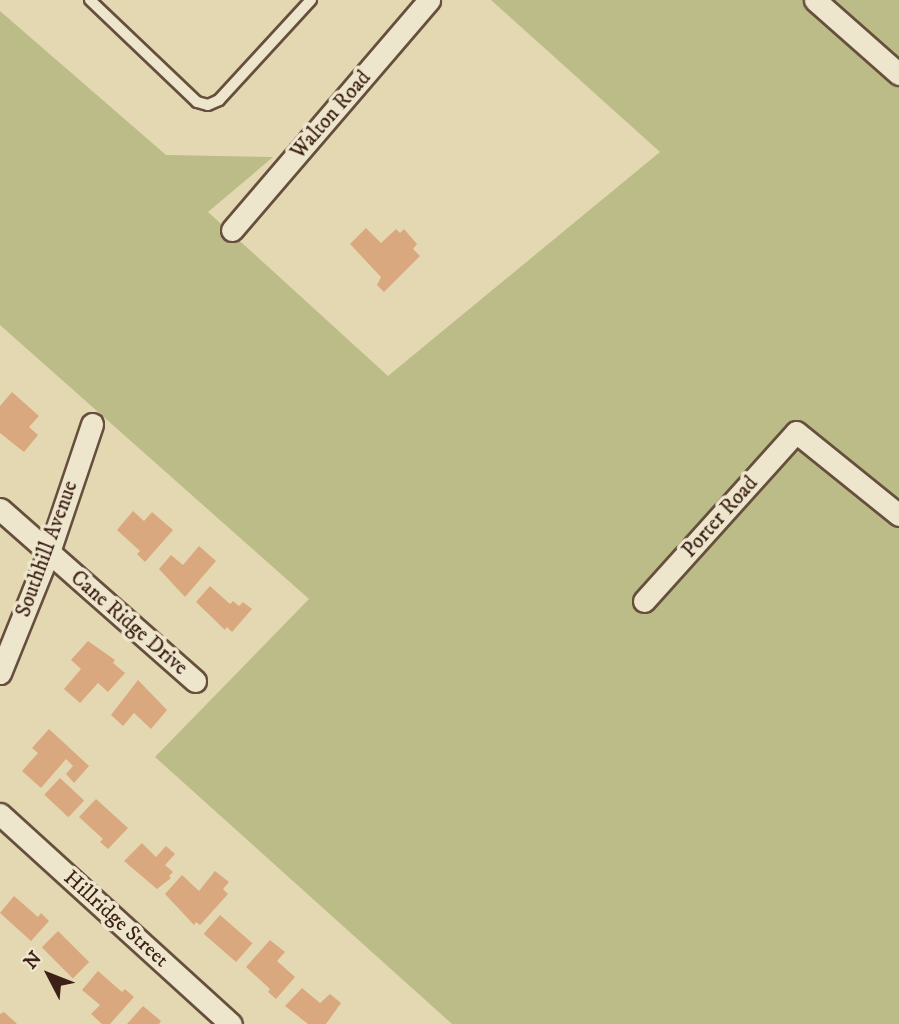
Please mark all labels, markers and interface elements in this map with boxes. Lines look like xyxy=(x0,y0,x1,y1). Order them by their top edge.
street label: Walton Road xyxy=(286,66,376,164)
street label: Porter Road xyxy=(677,471,763,563)
street label: Southhill Avenue xyxy=(11,477,83,621)
street label: Cane Ridge Drive xyxy=(65,565,193,681)
street label: Hillridge Street xyxy=(58,865,174,973)
north arrow xyxy=(14,940,84,1010)
text: N xyxy=(19,947,47,974)

